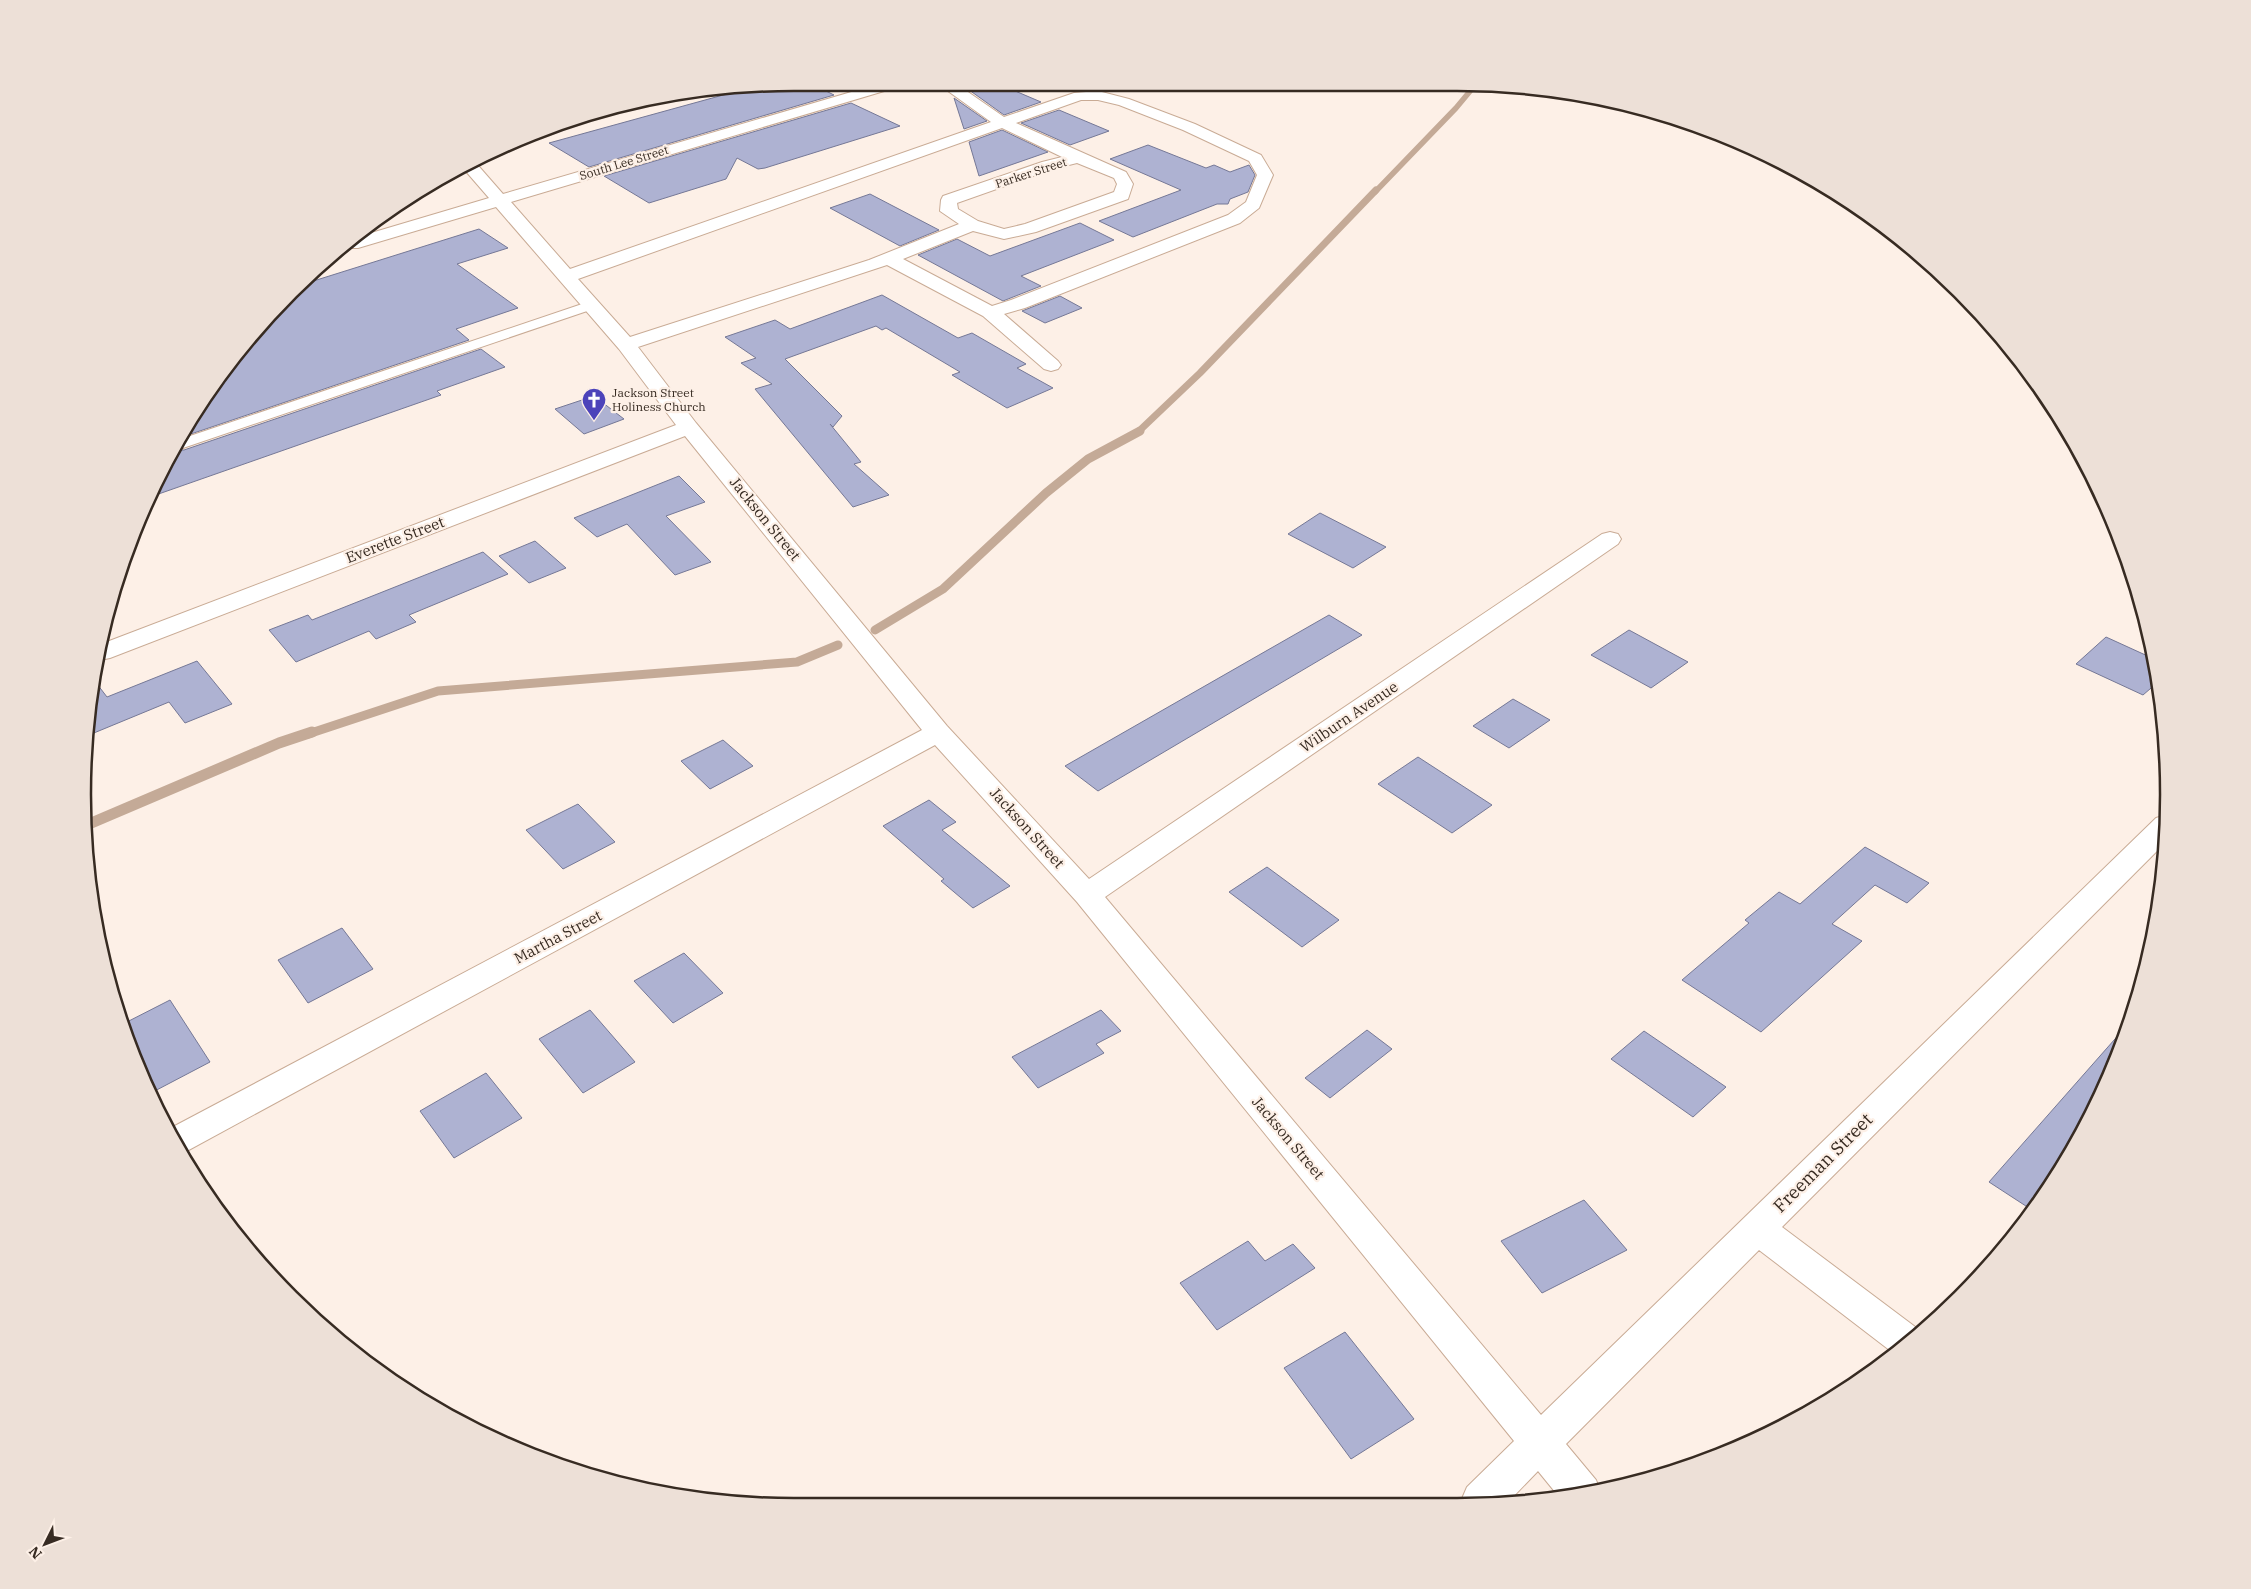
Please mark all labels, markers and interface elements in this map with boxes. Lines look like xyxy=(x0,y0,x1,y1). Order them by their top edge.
street label: South Lee Street xyxy=(578,142,670,183)
street label: Parker Street xyxy=(993,154,1068,191)
place label: Jackson Street Holiness Church xyxy=(612,385,706,414)
church icon: Jackson Street Holiness Church xyxy=(581,387,607,421)
street label: Jackson Street xyxy=(726,473,805,564)
street label: Everette Street xyxy=(343,512,447,567)
street label: Wilburn Avenue xyxy=(1296,677,1401,756)
street label: Jackson Street xyxy=(986,783,1069,872)
street label: Martha Street xyxy=(511,906,605,968)
street label: Jackson Street xyxy=(1248,1092,1329,1183)
street label: Freeman Street xyxy=(1768,1108,1877,1217)
north arrow xyxy=(20,1519,70,1569)
text: N xyxy=(25,1543,46,1563)

